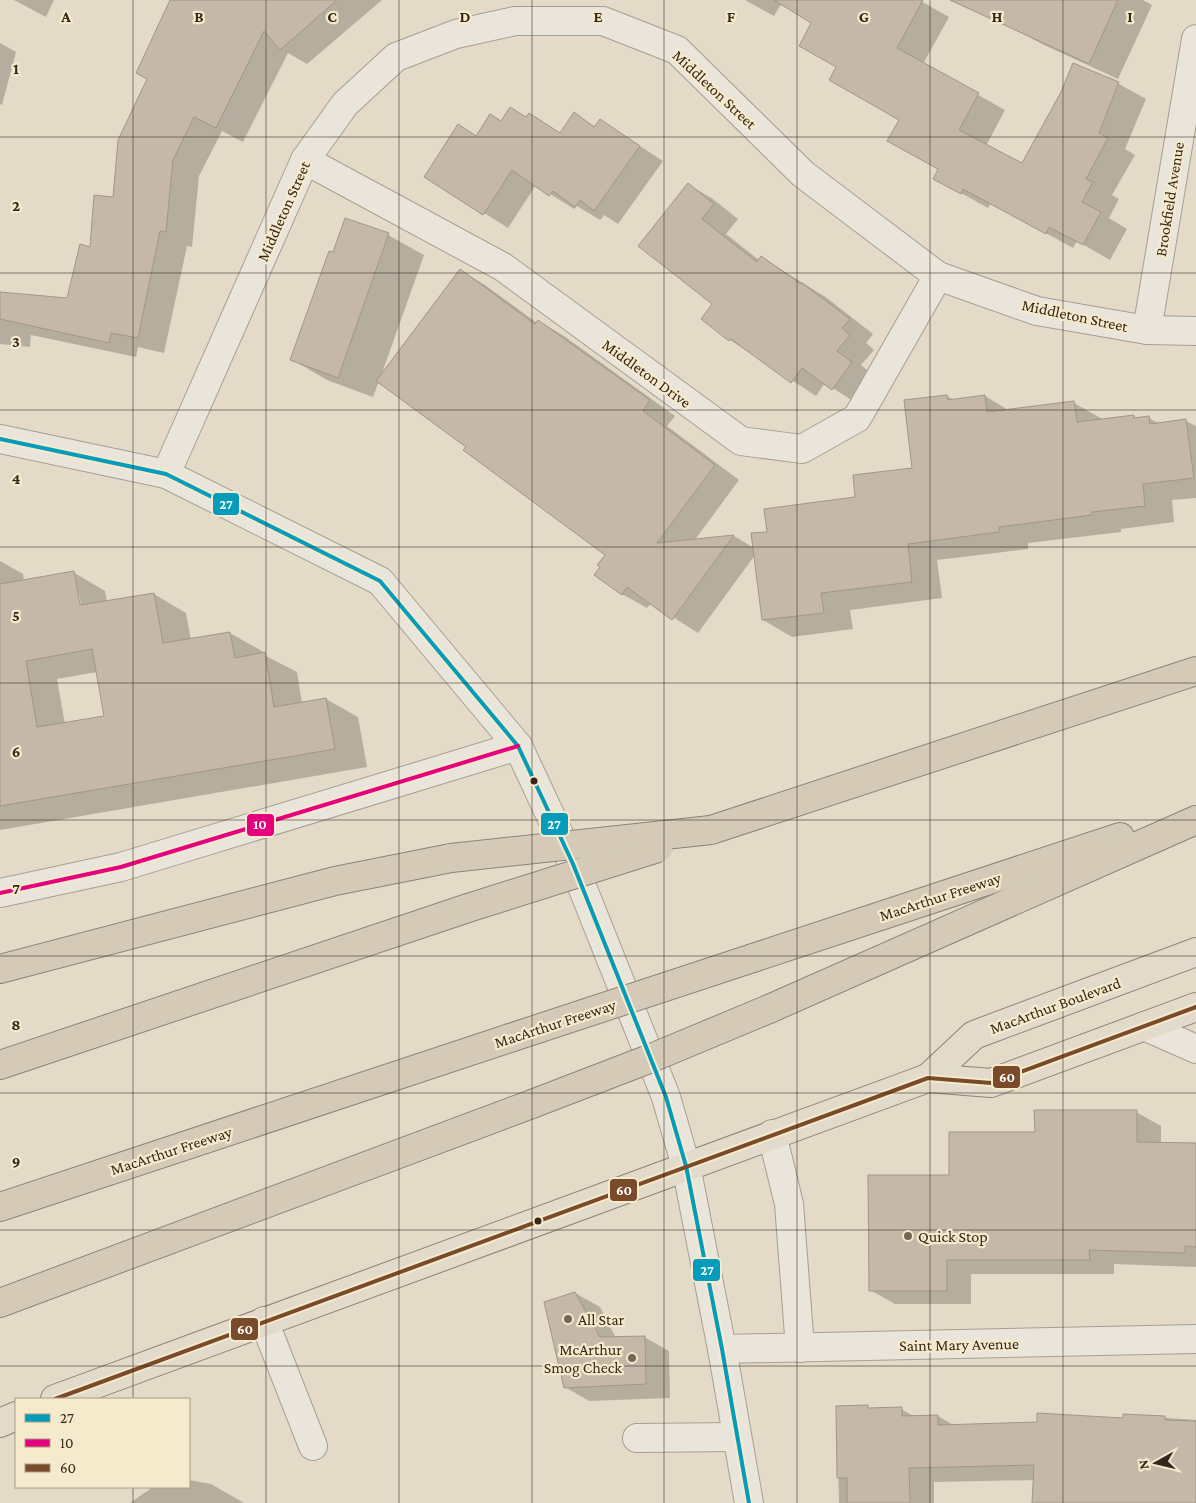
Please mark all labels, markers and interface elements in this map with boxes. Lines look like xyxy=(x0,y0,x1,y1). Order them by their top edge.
text: A xyxy=(60,8,71,25)
text: B xyxy=(194,8,204,25)
text: C xyxy=(327,8,337,25)
text: D xyxy=(459,8,471,25)
text: E xyxy=(593,8,603,25)
text: F xyxy=(727,8,736,25)
text: G xyxy=(859,8,869,25)
text: H xyxy=(992,8,1003,25)
text: I xyxy=(1127,8,1133,25)
street label: Middleton Street xyxy=(669,46,760,133)
text: 1 xyxy=(13,60,19,77)
street label: Brookfield Avenue xyxy=(1152,140,1187,258)
street label: Middleton Street xyxy=(254,158,313,264)
text: 2 xyxy=(12,197,20,214)
street label: Middleton Street xyxy=(1020,296,1130,335)
text: 3 xyxy=(12,333,20,350)
street label: Middleton Drive xyxy=(599,336,694,411)
text: 4 xyxy=(12,470,21,487)
line badge: 27 xyxy=(212,492,240,516)
text: 27 xyxy=(219,496,233,512)
text: 5 xyxy=(12,607,20,624)
text: 6 xyxy=(12,743,20,760)
unlabelled marker xyxy=(529,776,539,786)
line badge: 27 xyxy=(540,812,569,836)
line badge: 10 xyxy=(246,813,275,837)
text: 10 xyxy=(253,816,267,832)
text: 27 xyxy=(547,816,561,832)
street label: MacArthur Freeway xyxy=(877,869,1004,925)
text: 7 xyxy=(12,880,20,897)
street label: MacArthur Boulevard xyxy=(987,974,1123,1037)
street label: MacArthur Freeway xyxy=(492,996,619,1052)
text: 8 xyxy=(11,1016,21,1033)
line badge: 60 xyxy=(992,1065,1021,1089)
text: 60 xyxy=(999,1069,1015,1085)
street label: MacArthur Freeway xyxy=(108,1123,235,1179)
text: 9 xyxy=(12,1153,20,1170)
line badge: 60 xyxy=(609,1178,638,1202)
text: 60 xyxy=(616,1182,632,1198)
unlabelled marker xyxy=(533,1216,543,1226)
place label: Quick Stop xyxy=(918,1228,988,1246)
marker: Quick Stop xyxy=(902,1230,914,1242)
line badge: 27 xyxy=(692,1258,721,1282)
text: 27 xyxy=(700,1262,714,1278)
place label: All Star xyxy=(578,1311,625,1328)
marker: All Star xyxy=(562,1313,574,1325)
line badge: 60 xyxy=(230,1317,259,1341)
text: 60 xyxy=(237,1321,253,1337)
street label: Saint Mary Avenue xyxy=(899,1335,1019,1355)
place label: McArthur Smog Check xyxy=(544,1341,622,1377)
marker: McArthur Smog Check xyxy=(626,1352,638,1364)
legend xyxy=(15,1398,190,1488)
text: 27 xyxy=(60,1410,74,1426)
text: 10 xyxy=(60,1435,73,1451)
north arrow xyxy=(1131,1438,1181,1488)
text: N xyxy=(1134,1459,1152,1471)
text: 60 xyxy=(60,1460,76,1476)

